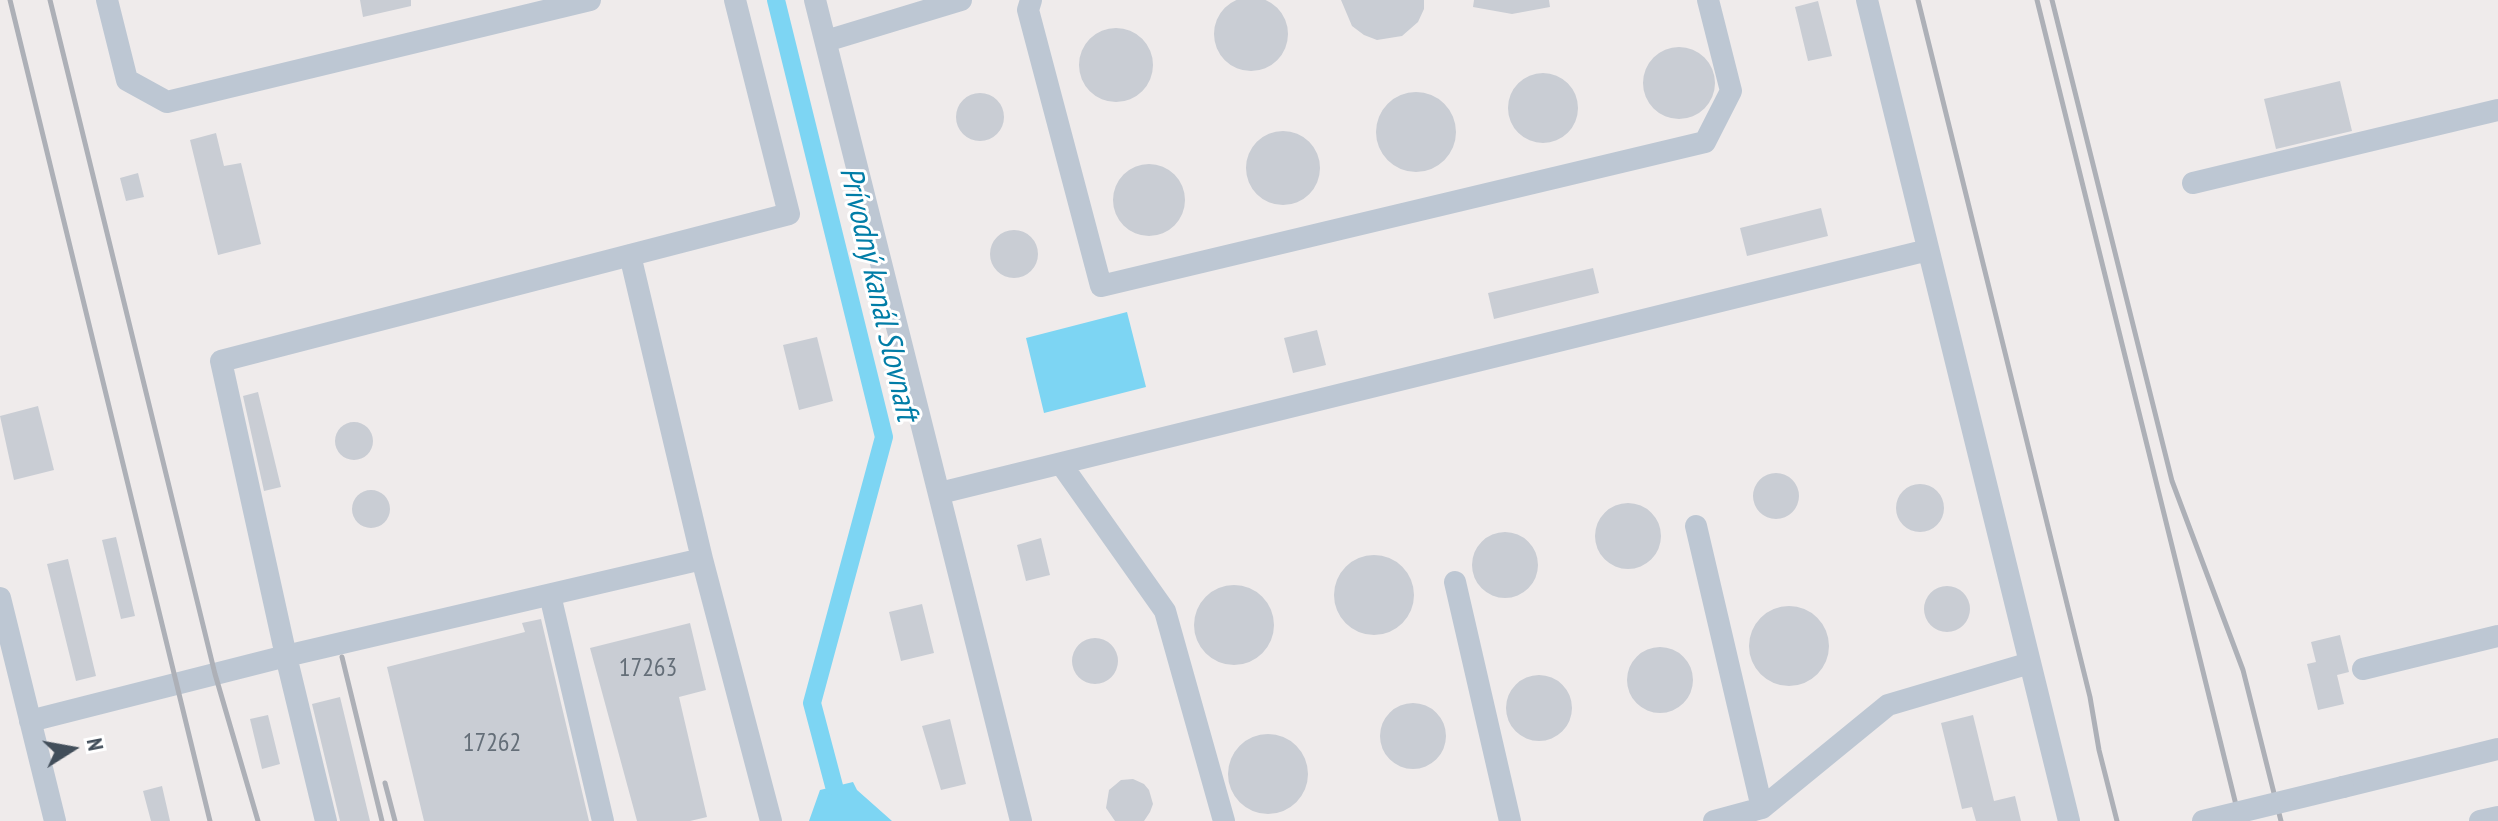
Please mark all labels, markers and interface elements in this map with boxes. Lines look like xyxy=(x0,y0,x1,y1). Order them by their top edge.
water label: Prívodný kanál Slovnaft xyxy=(830,163,926,425)
house number: 17263 xyxy=(619,653,677,685)
north arrow xyxy=(32,709,112,789)
house number: 17262 xyxy=(463,728,521,760)
text: N xyxy=(81,736,110,753)

